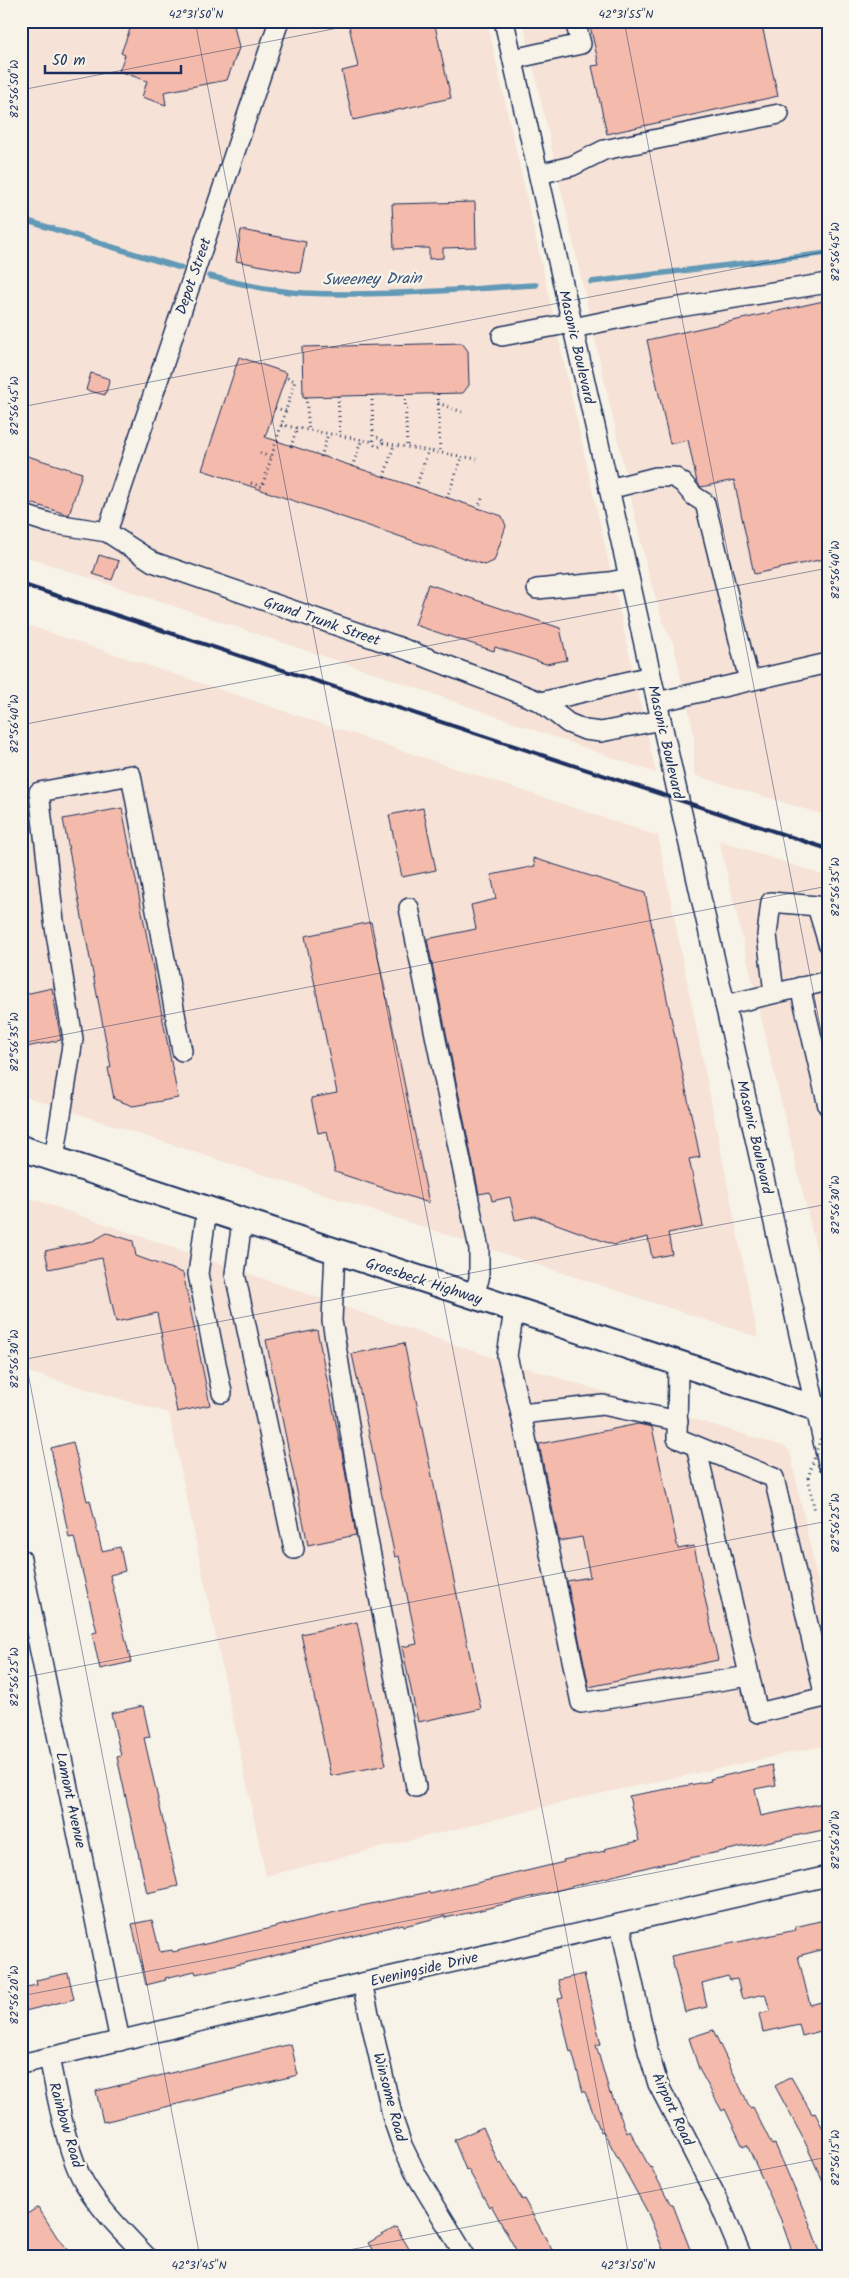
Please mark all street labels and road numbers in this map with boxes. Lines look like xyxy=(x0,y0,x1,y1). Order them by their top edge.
street label: Depot Street xyxy=(170,234,218,318)
street label: Masonic Boulevard xyxy=(551,288,601,407)
street label: Grand Trunk Street xyxy=(260,591,383,653)
street label: Masonic Boulevard xyxy=(640,683,690,802)
street label: Masonic Boulevard xyxy=(729,1078,779,1197)
street label: Groesbeck Highway xyxy=(362,1252,486,1312)
street label: Lamont Avenue xyxy=(48,1750,92,1851)
street label: Eveningside Drive xyxy=(368,1946,481,1994)
street label: Winsome Road xyxy=(366,2050,413,2145)
street label: Airport Road xyxy=(645,2069,700,2151)
street label: Rainbow Road xyxy=(41,2080,89,2171)

